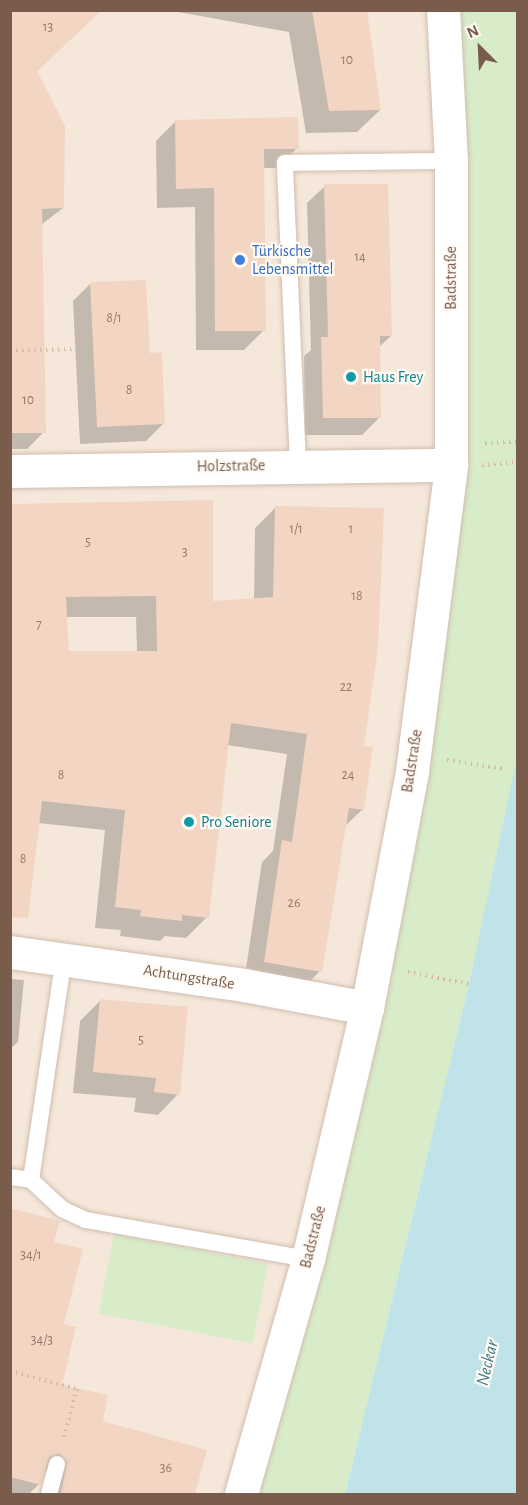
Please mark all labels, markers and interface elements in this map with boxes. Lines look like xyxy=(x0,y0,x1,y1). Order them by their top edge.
north arrow xyxy=(450,18,510,78)
house number: 13 xyxy=(43,19,53,35)
text: N xyxy=(464,22,481,41)
house number: 10 xyxy=(341,52,353,68)
place label: Türkische Lebensmittel xyxy=(252,241,334,279)
street label: Badstraße xyxy=(441,246,461,310)
house number: 14 xyxy=(354,249,366,265)
marker: Türkische Lebensmittel xyxy=(233,253,247,267)
house number: 8/1 xyxy=(106,310,122,326)
place label: Haus Frey xyxy=(363,367,423,387)
marker: Haus Frey xyxy=(344,370,358,384)
house number: 8 xyxy=(126,382,132,398)
house number: 10 xyxy=(22,392,34,408)
street label: Holzstraße xyxy=(196,456,266,476)
house number: 1/1 xyxy=(289,521,303,537)
house number: 1 xyxy=(349,521,353,537)
house number: 5 xyxy=(85,534,91,550)
house number: 3 xyxy=(182,544,188,560)
house number: 18 xyxy=(351,588,363,604)
house number: 7 xyxy=(36,616,42,632)
house number: 22 xyxy=(340,679,352,695)
street label: Badstraße xyxy=(398,728,426,794)
house number: 8 xyxy=(58,767,64,783)
house number: 24 xyxy=(341,767,355,783)
place label: Pro Seniore xyxy=(201,812,272,832)
marker: Pro Seniore xyxy=(182,815,196,829)
house number: 8 xyxy=(20,851,26,867)
house number: 26 xyxy=(288,895,300,911)
street label: Achtungstraße xyxy=(142,960,236,994)
house number: 5 xyxy=(138,1032,144,1048)
street label: Badstraße xyxy=(296,1204,330,1270)
house number: 34/1 xyxy=(20,1247,42,1263)
house number: 34/3 xyxy=(31,1332,53,1348)
water label: Neckar xyxy=(472,1338,504,1388)
house number: 36 xyxy=(160,1460,172,1476)

